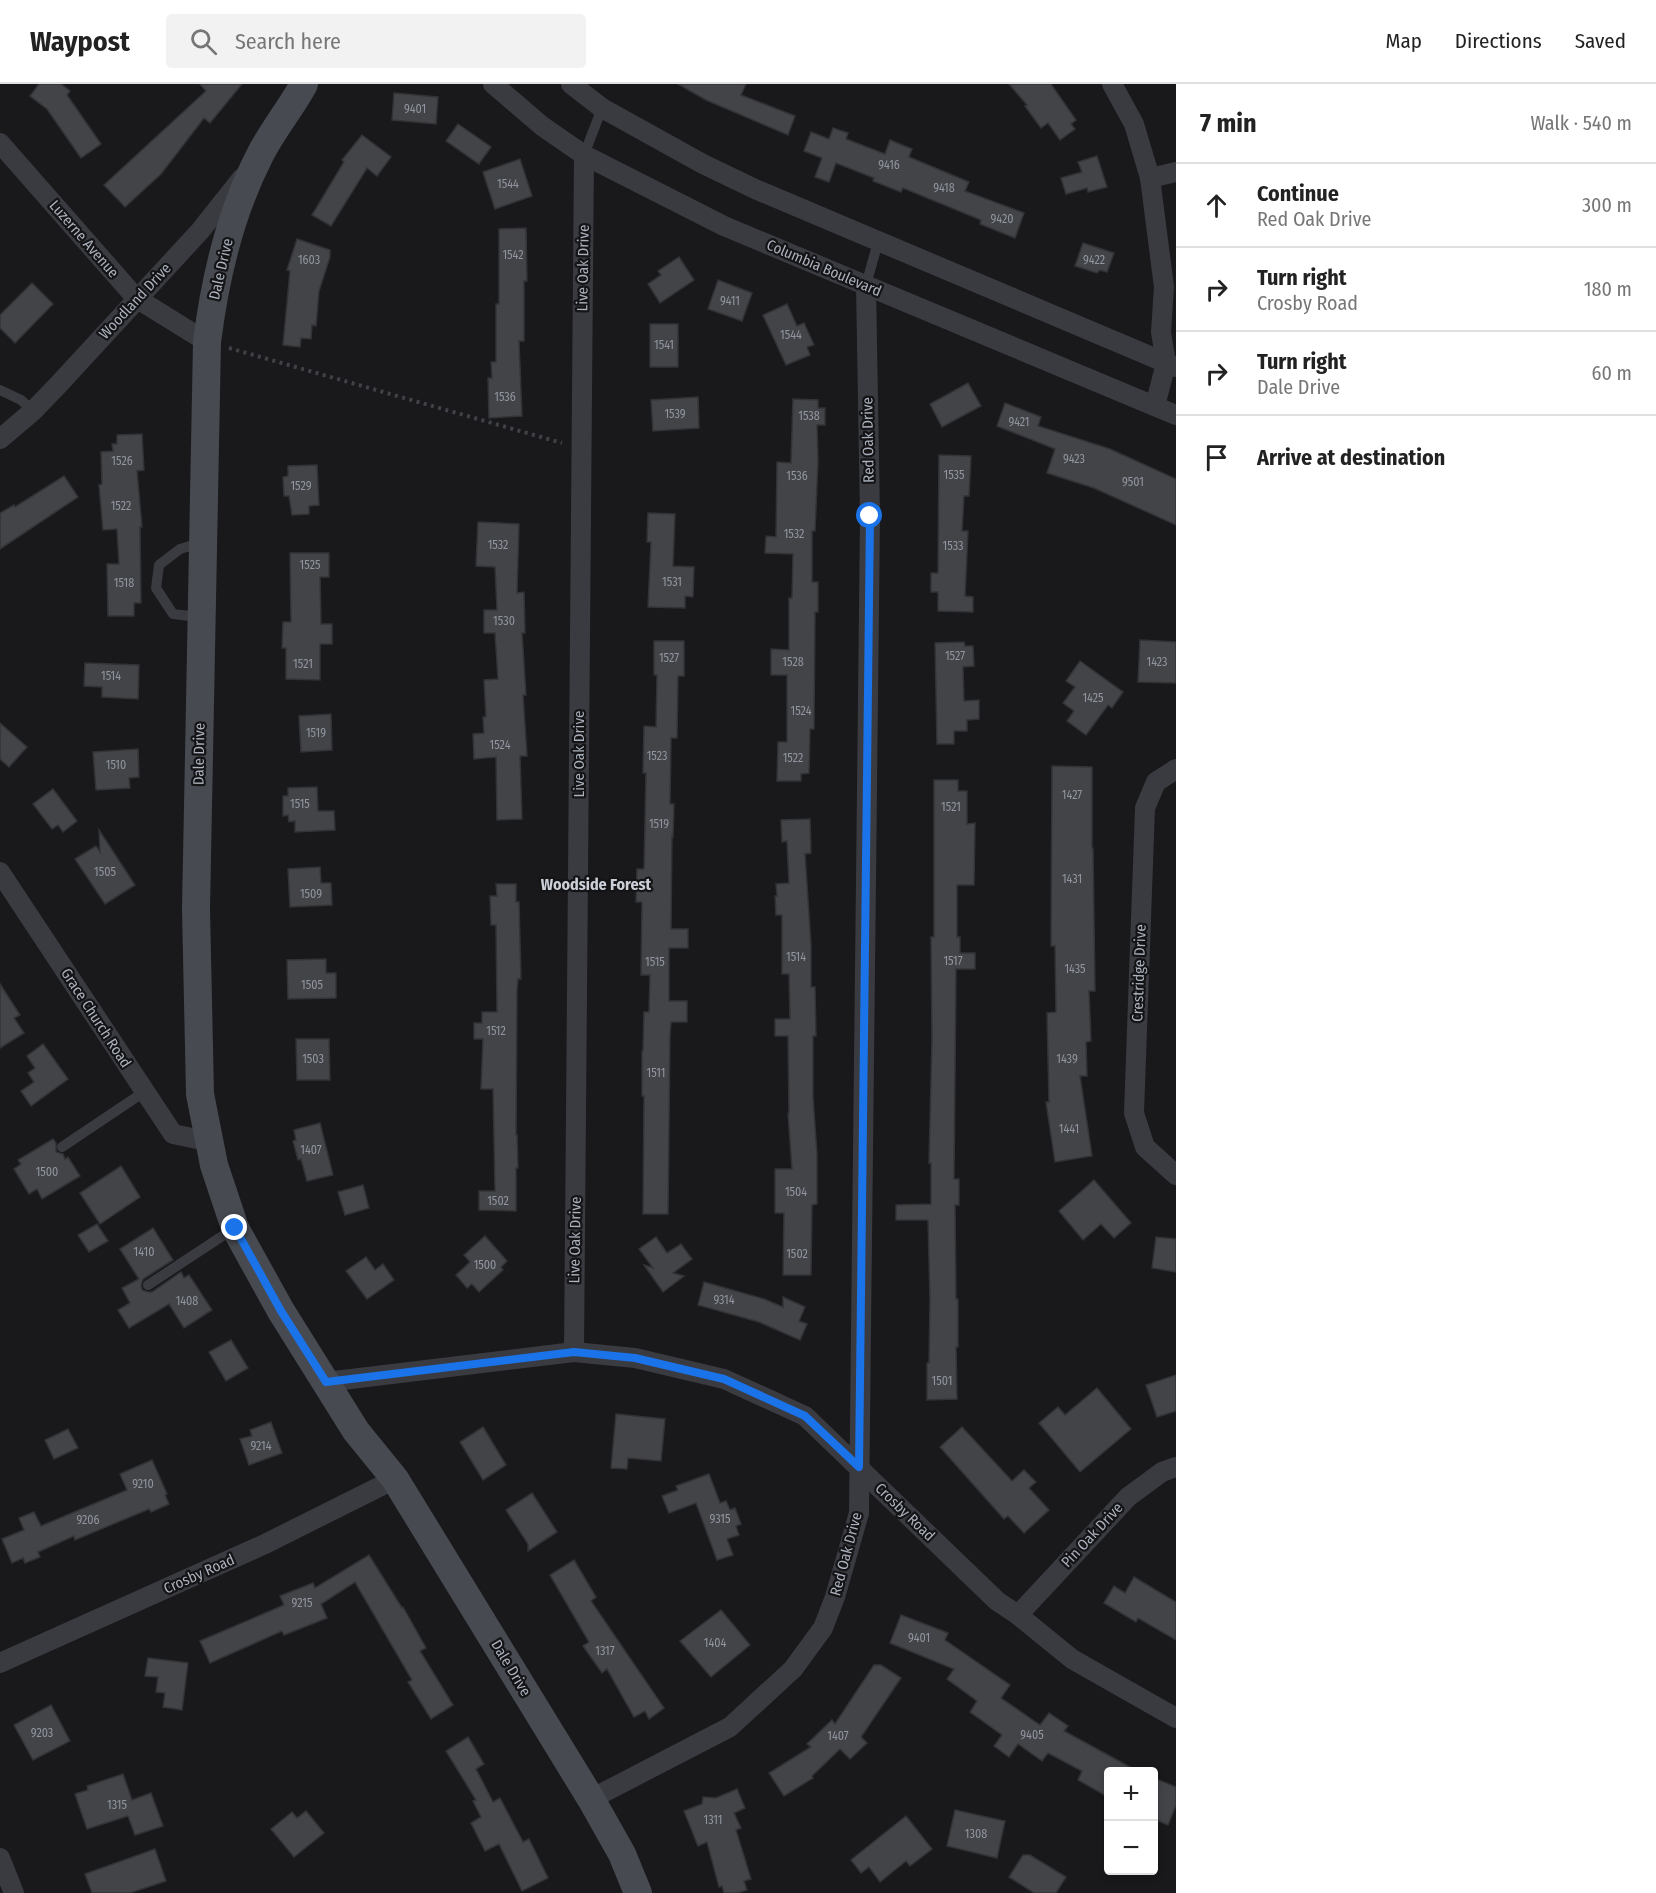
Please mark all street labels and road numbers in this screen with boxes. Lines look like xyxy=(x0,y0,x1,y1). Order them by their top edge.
street label: Luzerne Avenue xyxy=(46,197,122,281)
street label: Live Oak Drive xyxy=(573,224,593,312)
street label: Columbia Boulevard xyxy=(764,236,884,300)
street label: Dale Drive xyxy=(205,237,237,301)
street label: Woodland Drive xyxy=(95,259,175,343)
street label: Red Oak Drive xyxy=(858,397,878,483)
street label: Live Oak Drive xyxy=(570,711,588,797)
street label: Dale Drive xyxy=(189,723,209,785)
street label: Crestridge Drive xyxy=(1128,924,1150,1022)
street label: Grace Church Road xyxy=(57,965,135,1071)
street label: Live Oak Drive xyxy=(565,1196,585,1284)
street label: Crosby Road xyxy=(872,1479,938,1545)
street label: Pin Oak Drive xyxy=(1057,1499,1127,1571)
street label: Red Oak Drive xyxy=(826,1510,866,1598)
street label: Crosby Road xyxy=(161,1550,237,1598)
street label: Dale Drive xyxy=(487,1637,535,1699)

